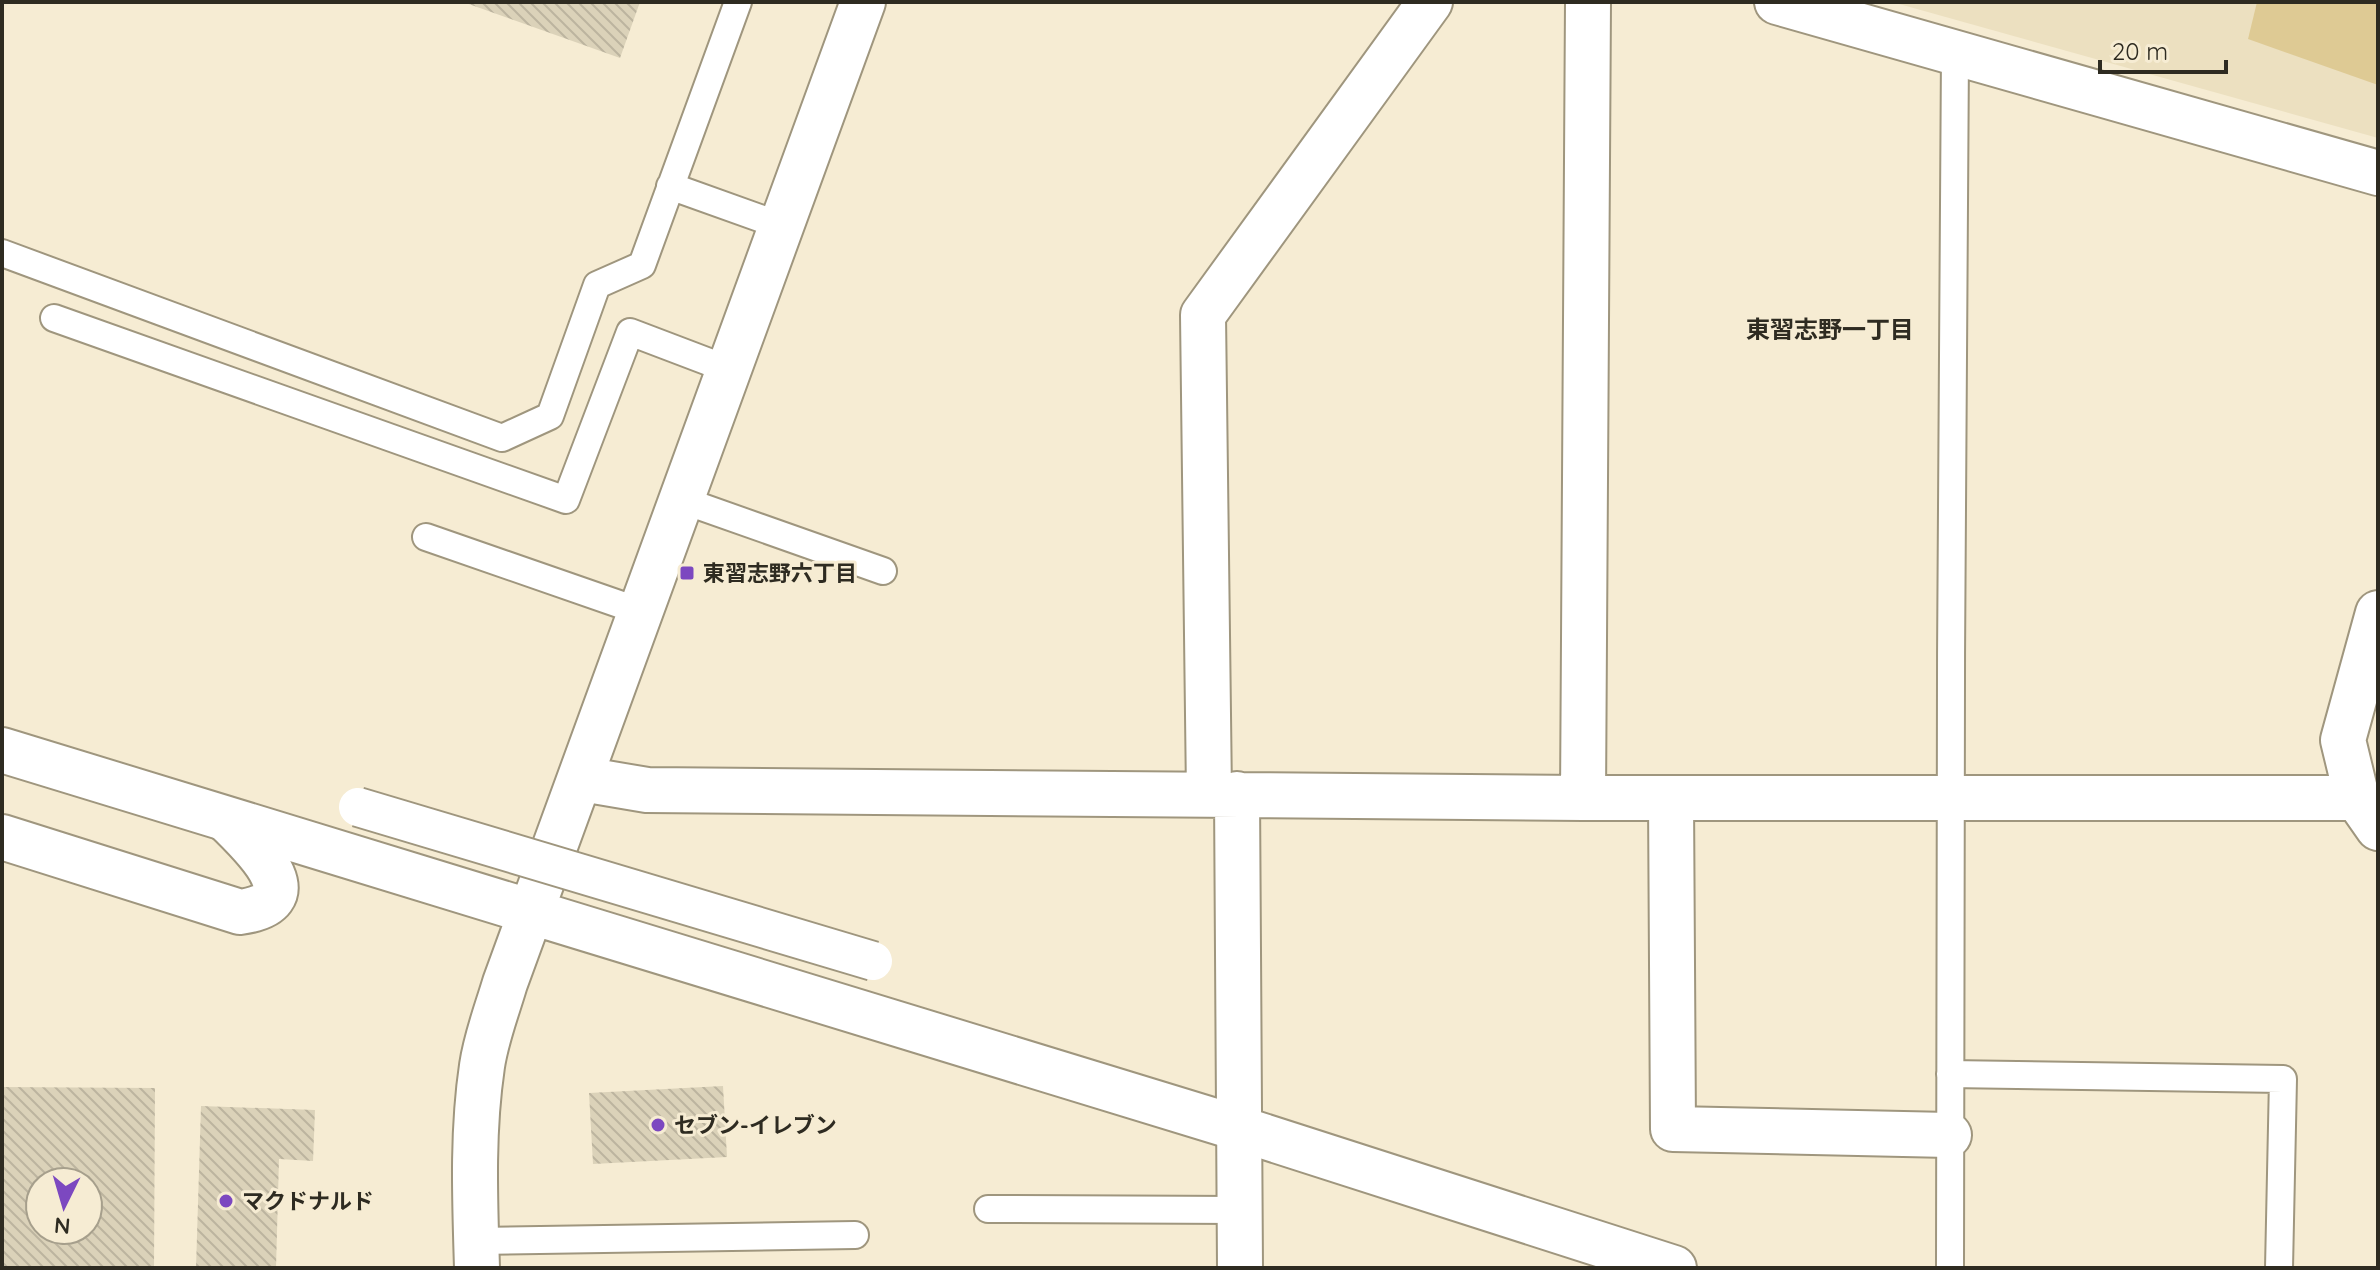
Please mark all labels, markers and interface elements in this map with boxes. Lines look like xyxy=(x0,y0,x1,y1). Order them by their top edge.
scale bar xyxy=(2100,24,2226,74)
text: 20 m xyxy=(2112,36,2168,66)
district label: 東習志野一丁目 xyxy=(1746,314,1914,344)
place label: 東習志野六丁目 xyxy=(703,559,857,587)
marker: 東習志野六丁目 xyxy=(678,564,696,582)
place label: セブン-イレブン xyxy=(674,1111,837,1139)
marker: セブン-イレブン xyxy=(649,1116,667,1134)
north arrow xyxy=(24,1166,104,1246)
place label: マクドナルド xyxy=(242,1187,374,1215)
marker: マクドナルド xyxy=(217,1192,235,1210)
text: N xyxy=(53,1211,72,1241)

